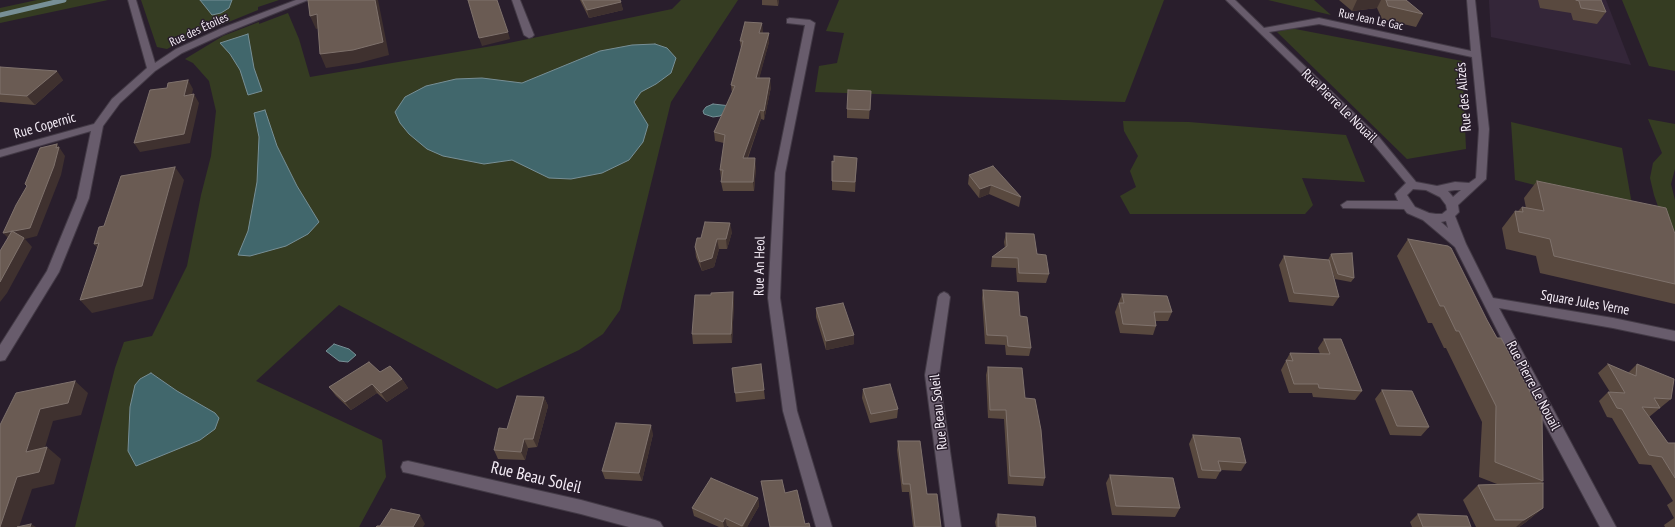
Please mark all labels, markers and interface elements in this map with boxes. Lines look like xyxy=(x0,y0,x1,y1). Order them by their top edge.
street label: Rue Jean Le Gac xyxy=(1337,6,1405,34)
street label: Rue des Étoiles xyxy=(167,10,231,50)
street label: Rue des Alizés xyxy=(1453,62,1475,132)
street label: Rue Pierre Le Nouail xyxy=(1298,66,1380,146)
street label: Rue Copernic xyxy=(12,109,78,143)
street label: Rue An Heol xyxy=(751,236,769,296)
street label: Square Jules Verne xyxy=(1539,287,1631,319)
street label: Rue Pierre Le Nouail xyxy=(1502,339,1564,433)
street label: Rue Beau Soleil xyxy=(927,373,951,451)
street label: Rue Beau Soleil xyxy=(489,458,583,498)

